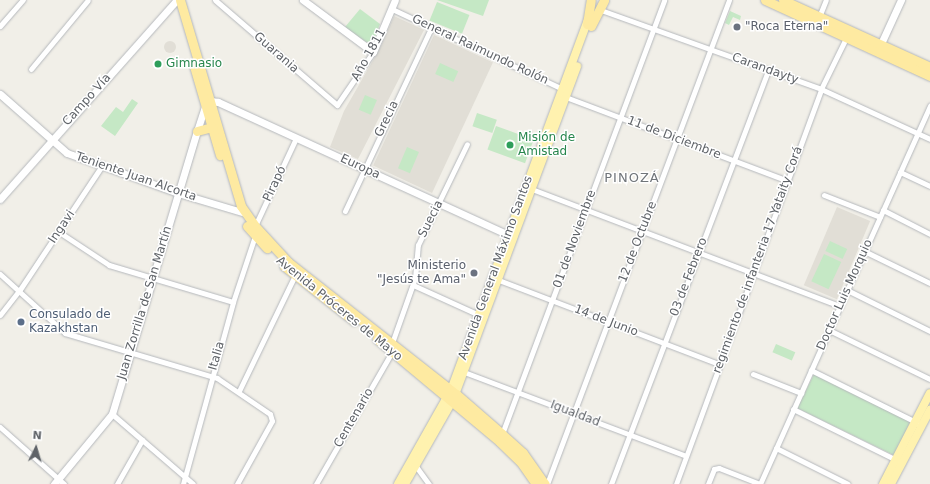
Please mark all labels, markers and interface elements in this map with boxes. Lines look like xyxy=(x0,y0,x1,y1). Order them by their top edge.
street label: General Raimundo Rolón xyxy=(409,12,551,88)
place label: "Roca Eterna" xyxy=(745,20,828,34)
marker: "Roca Eterna" xyxy=(732,22,742,32)
street label: Año 1811 xyxy=(349,26,389,84)
street label: Guarania xyxy=(251,30,301,76)
street label: Carandayty xyxy=(730,50,800,88)
place label: Gimnasio xyxy=(166,57,222,71)
marker: Gimnasio xyxy=(153,59,163,69)
street label: Campo Vía xyxy=(60,71,114,129)
street label: Grecia xyxy=(372,98,402,140)
street label: 11 de Diciembre xyxy=(625,114,723,162)
place label: Misión de Amistad xyxy=(518,131,575,159)
marker: Misión de Amistad xyxy=(505,140,515,150)
street label: regimiento de infanteria 17 Yataity Corá xyxy=(710,145,806,375)
street label: Teniente Juan Alcorta xyxy=(74,150,198,204)
street label: Europa xyxy=(338,152,382,182)
street label: Pirapó xyxy=(261,164,289,204)
district label: PINOZÁ xyxy=(604,170,660,186)
street label: Avenida General Máximo Santos xyxy=(456,174,536,362)
street label: 01 de Noviembre xyxy=(551,188,599,290)
street label: Suecia xyxy=(416,198,446,240)
street label: 12 de Octubre xyxy=(616,199,660,285)
street label: Ingavi xyxy=(46,208,78,246)
street label: Juan Zorrilla de San Martín xyxy=(115,224,175,382)
street label: 03 de Febrero xyxy=(667,236,711,318)
street label: Doctor Luis Morquio xyxy=(814,237,876,353)
street label: Avenida Próceres de Mayo xyxy=(273,254,405,364)
place label: Ministerio "Jesús te Ama" xyxy=(377,259,466,287)
marker: Ministerio "Jesús te Ama" xyxy=(469,268,479,278)
street label: 14 de Junio xyxy=(572,302,640,340)
place label: Consulado de Kazakhstan xyxy=(29,308,111,336)
marker: Consulado de Kazakhstan xyxy=(16,317,26,327)
street label: Italia xyxy=(206,340,228,372)
street label: Centenario xyxy=(331,386,377,450)
street label: Igualdad xyxy=(548,398,602,430)
north arrow xyxy=(16,428,56,468)
text: N xyxy=(32,429,42,442)

